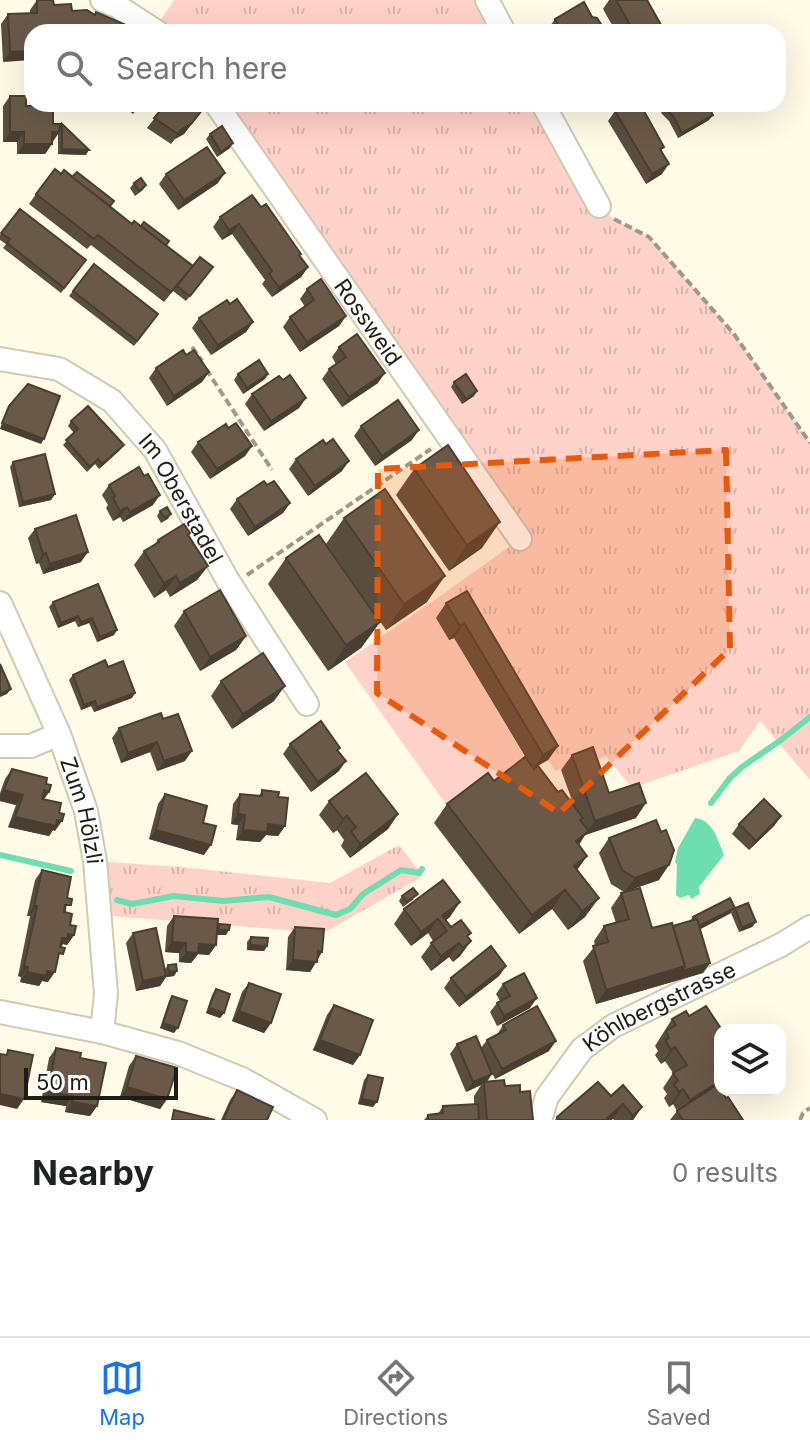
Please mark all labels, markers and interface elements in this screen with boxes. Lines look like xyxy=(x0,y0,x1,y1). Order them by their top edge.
search box xyxy=(24,24,786,112)
icon: search xyxy=(52,46,96,90)
text: Search here xyxy=(116,50,288,86)
street label: Rossweid xyxy=(329,274,408,370)
street label: Im Oberstadel xyxy=(133,428,229,568)
street label: Zum Hölzli xyxy=(55,754,108,865)
street label: Köhlbergstrasse xyxy=(578,956,740,1057)
map controls xyxy=(714,1024,786,1096)
button: layers xyxy=(714,1024,786,1096)
scale bar xyxy=(24,1064,178,1100)
text: 50 m xyxy=(36,1069,89,1095)
text: Nearby xyxy=(32,1152,154,1193)
text: 0 results xyxy=(672,1157,778,1188)
tab: Map xyxy=(99,1356,145,1430)
tab: Directions xyxy=(343,1356,448,1430)
tab: Saved xyxy=(646,1356,711,1430)

